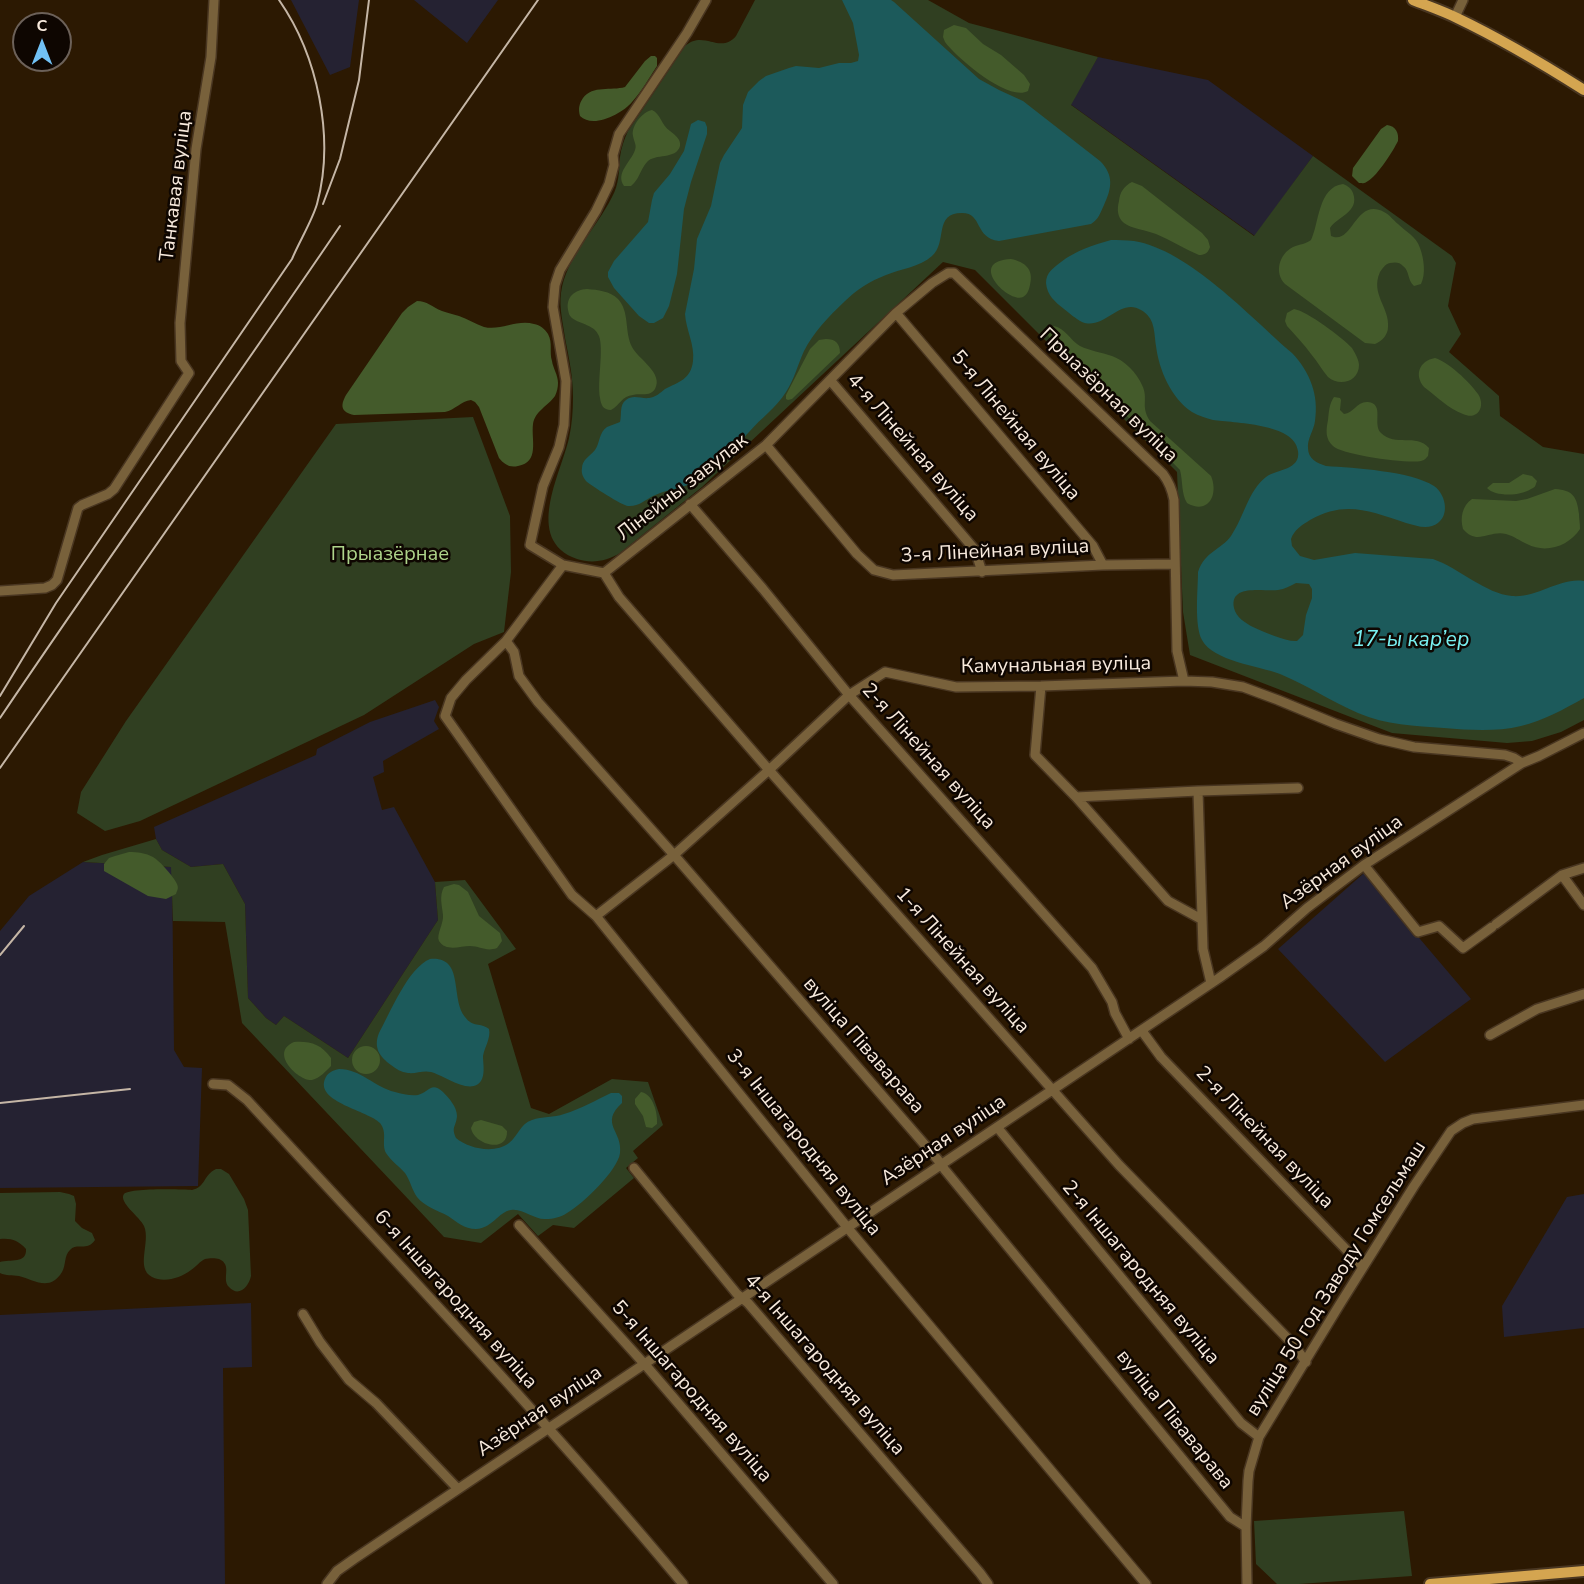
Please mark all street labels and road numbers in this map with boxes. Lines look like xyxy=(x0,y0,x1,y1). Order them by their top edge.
street label: Танкавая вуліца xyxy=(156,109,198,263)
street label: Прыазёрная вуліца xyxy=(1034,324,1182,468)
street label: 5-я Лінейная вуліца xyxy=(945,346,1085,506)
street label: 4-я Лінейная вуліца xyxy=(841,369,983,527)
street label: Лінейны завулак xyxy=(613,429,753,547)
street label: 3-я Лінейная вуліца xyxy=(900,535,1090,569)
street label: Камунальная вуліца xyxy=(961,652,1151,680)
street label: 2-я Лінейная вуліца xyxy=(856,679,1000,835)
street label: Азёрная вуліца xyxy=(1276,811,1408,915)
street label: 1-я Лінейная вуліца xyxy=(890,883,1034,1039)
street label: вуліца Піваварава xyxy=(797,973,929,1119)
street label: 3-я Іншагародняя вуліца xyxy=(720,1045,886,1241)
street label: 2-я Лінейная вуліца xyxy=(1190,1062,1338,1214)
street label: Азёрная вуліца xyxy=(877,1090,1011,1192)
street label: вуліца 50 год Заводу Гомсельмаш xyxy=(1242,1137,1432,1421)
street label: 2-я Іншагародняя вуліца xyxy=(1056,1176,1224,1370)
street label: 6-я Іншагародняя вуліца xyxy=(368,1205,542,1395)
street label: 4-я Іншагародняя вуліца xyxy=(739,1269,909,1461)
street label: 5-я Іншагародняя вуліца xyxy=(606,1296,776,1488)
street label: вуліца Піваварава xyxy=(1110,1345,1238,1495)
street label: Азёрная вуліца xyxy=(473,1361,607,1463)

